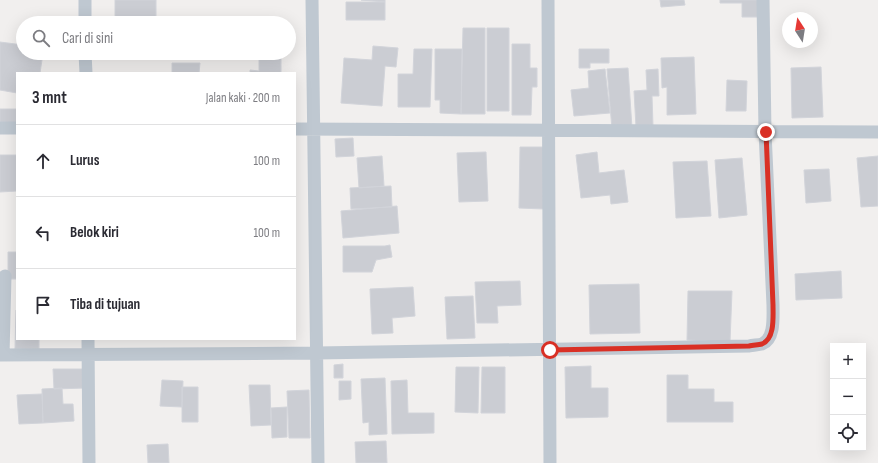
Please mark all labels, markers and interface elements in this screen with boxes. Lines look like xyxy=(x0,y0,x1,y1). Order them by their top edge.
north arrow xyxy=(782,12,818,48)
search box xyxy=(16,16,296,60)
icon: search xyxy=(30,27,52,49)
text: Cari di sini xyxy=(62,29,113,48)
text: 3 mnt xyxy=(32,88,67,108)
text: Jalan kaki · 200 m xyxy=(206,90,280,106)
route end xyxy=(757,123,775,141)
icon: ahead xyxy=(32,150,54,172)
text: Lurus xyxy=(70,151,99,170)
text: 100 m xyxy=(253,153,280,169)
icon: left xyxy=(32,222,54,244)
text: Belok kiri xyxy=(70,223,119,242)
text: 100 m xyxy=(253,225,280,241)
icon: arrive xyxy=(32,294,54,316)
text: Tiba di tujuan xyxy=(70,295,140,314)
route start xyxy=(541,341,559,359)
map controls xyxy=(830,343,866,451)
button: + xyxy=(830,343,866,379)
button: − xyxy=(830,379,866,415)
button: locate xyxy=(830,415,866,451)

